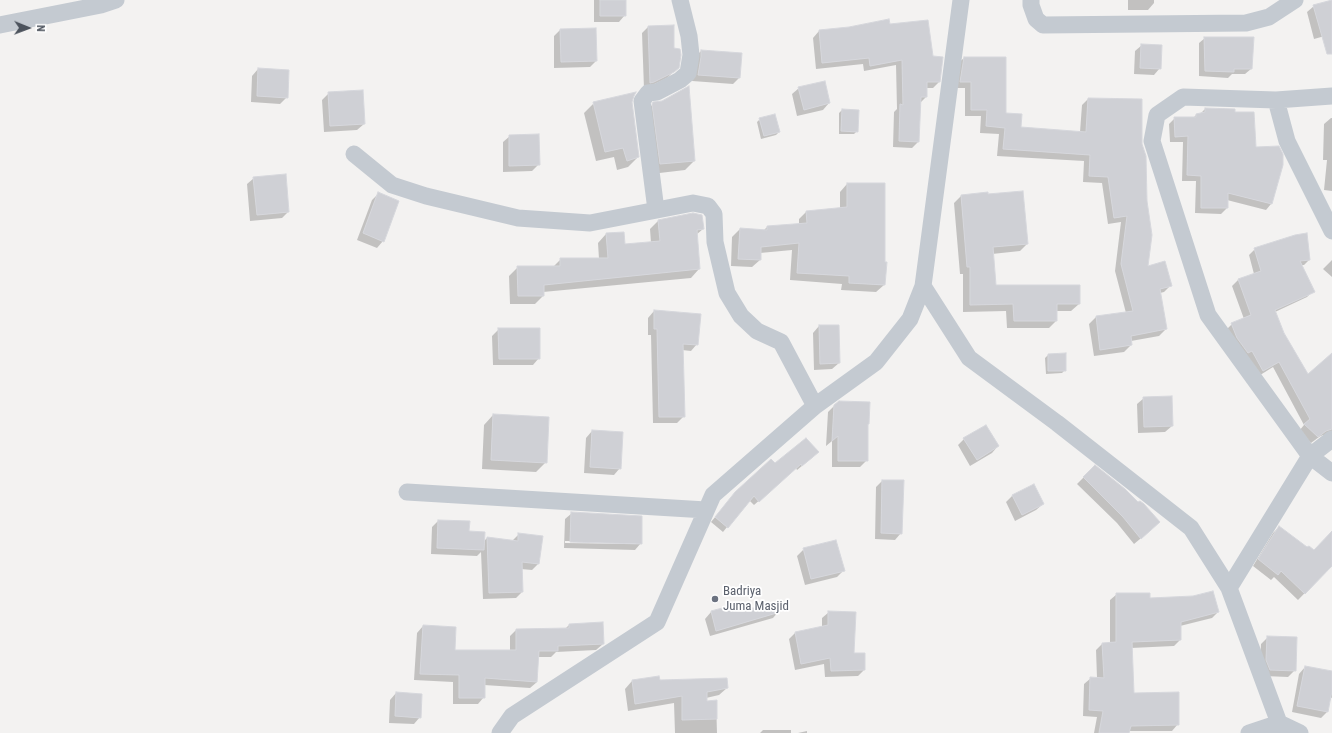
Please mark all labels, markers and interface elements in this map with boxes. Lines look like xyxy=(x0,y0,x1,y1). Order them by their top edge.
north arrow xyxy=(8,8,48,48)
text: N xyxy=(34,25,47,32)
place label: Badriya Juma Masjid xyxy=(723,584,789,615)
marker: Badriya Juma Masjid xyxy=(710,594,720,604)

